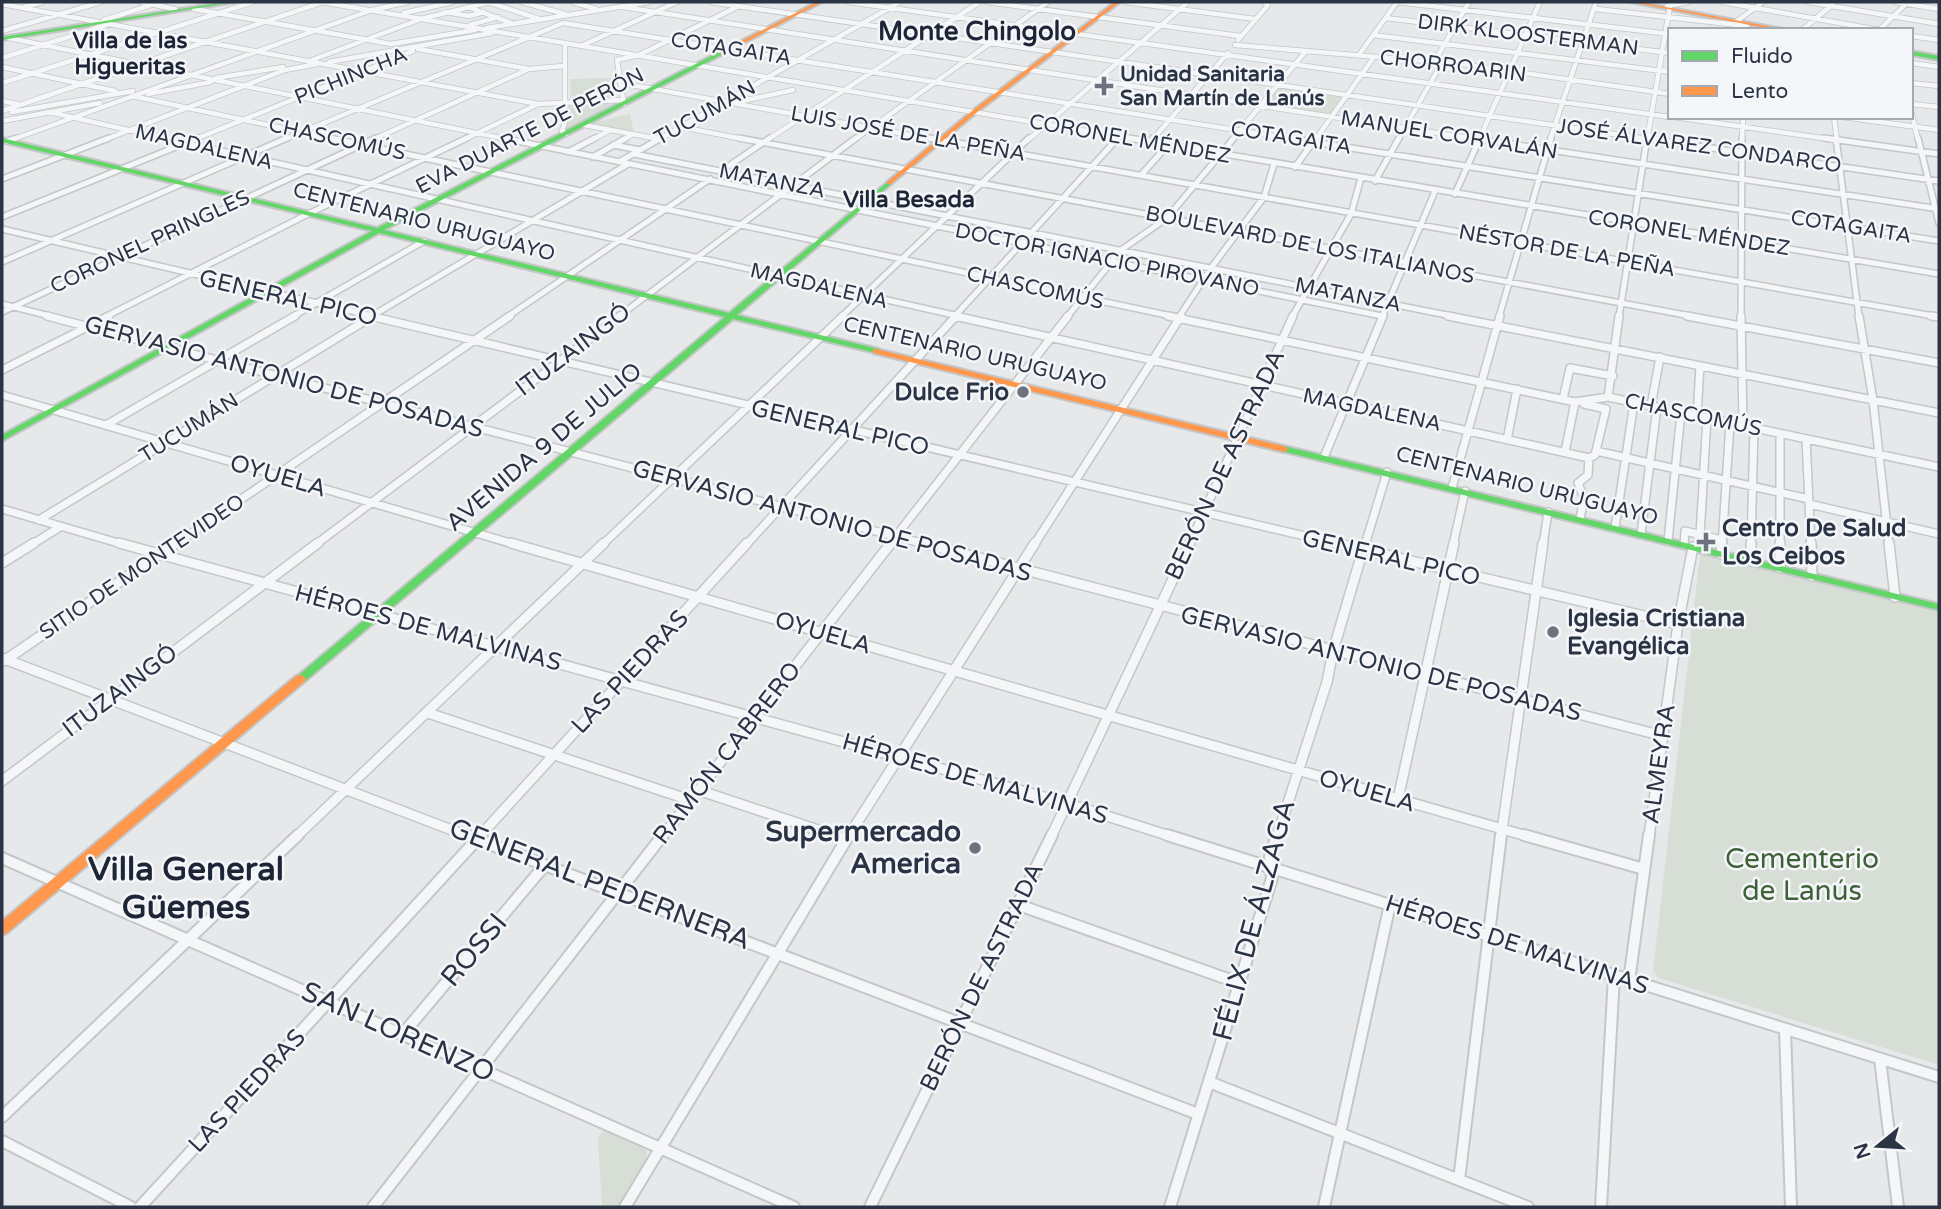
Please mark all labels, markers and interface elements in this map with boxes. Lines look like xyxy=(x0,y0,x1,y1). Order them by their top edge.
street label: DIRK KLOOSTERMAN xyxy=(1416,9,1640,61)
district label: Monte Chingolo xyxy=(878,16,1076,47)
district label: Villa de las Higueritas xyxy=(72,27,188,81)
street label: COTAGAITA xyxy=(669,27,793,71)
legend xyxy=(1668,28,1913,119)
street label: PICHINCHA xyxy=(291,42,411,110)
text: Fluido xyxy=(1731,44,1793,69)
street label: CHORROARIN xyxy=(1378,45,1528,87)
street label: EVA DUARTE DE PERÓN xyxy=(412,62,648,200)
place label: Unidad Sanitaria San Martín de Lanús xyxy=(1120,62,1325,111)
street label: TUCUMÁN xyxy=(650,75,760,151)
marker: Unidad Sanitaria San Martín de Lanús xyxy=(1094,76,1114,96)
text: Lento xyxy=(1731,79,1788,104)
street label: LUIS JOSÉ DE LA PEÑA xyxy=(789,101,1027,167)
street label: MANUEL CORVALÁN xyxy=(1339,105,1559,165)
street label: CORONEL MÉNDEZ xyxy=(1027,109,1233,169)
street label: CHASCOMÚS xyxy=(266,112,408,166)
street label: JOSÉ ÁLVAREZ CONDARCO xyxy=(1555,114,1843,178)
street label: COTAGAITA xyxy=(1229,116,1353,160)
street label: MAGDALENA xyxy=(133,119,275,175)
street label: MATANZA xyxy=(717,158,827,204)
street label: CENTENARIO URUGUAYO xyxy=(290,177,558,267)
street label: CORONEL PRINGLES xyxy=(46,185,254,299)
district label: Villa Besada xyxy=(843,186,975,214)
street label: BOULEVARD DE LOS ITALIANOS xyxy=(1143,201,1477,289)
street label: CORONEL MÉNDEZ xyxy=(1586,205,1792,261)
street label: COTAGAITA xyxy=(1789,205,1913,249)
street label: DOCTOR IGNACIO PIROVANO xyxy=(953,218,1261,302)
street label: NÉSTOR DE LA PEÑA xyxy=(1457,220,1677,282)
street label: MAGDALENA xyxy=(748,258,890,314)
street label: CHASCOMÚS xyxy=(964,261,1106,315)
street label: GENERAL PICO xyxy=(196,263,380,333)
street label: MATANZA xyxy=(1293,272,1403,318)
street label: ITUZAINGÓ xyxy=(509,297,636,403)
street label: GERVASIO ANTONIO DE POSADAS xyxy=(81,310,487,444)
street label: CENTENARIO URUGUAYO xyxy=(841,312,1109,396)
street label: BERÓN DE ASTRADA xyxy=(1158,345,1291,585)
street label: AVENIDA 9 DE JULIO xyxy=(440,356,648,538)
place label: Dulce Frio xyxy=(894,378,1009,407)
street label: MAGDALENA xyxy=(1301,383,1443,437)
marker: Dulce Frio xyxy=(1015,384,1031,400)
street label: TUCUMÁN xyxy=(135,388,243,468)
street label: CHASCOMÚS xyxy=(1622,388,1764,442)
street label: GENERAL PICO xyxy=(748,393,932,463)
street label: CENTENARIO URUGUAYO xyxy=(1393,441,1661,531)
street label: OYUELA xyxy=(227,448,329,504)
street label: GERVASIO ANTONIO DE POSADAS xyxy=(629,454,1035,588)
street label: SITIO DE MONTEVIDEO xyxy=(35,489,249,645)
place label: Centro De Salud Los Ceibos xyxy=(1722,514,1906,571)
street label: GENERAL PICO xyxy=(1299,523,1483,593)
marker: Centro De Salud Los Ceibos xyxy=(1696,532,1716,552)
street label: HÉROES DE MALVINAS xyxy=(291,577,565,678)
street label: GERVASIO ANTONIO DE POSADAS xyxy=(1178,600,1584,728)
street label: LAS PIEDRAS xyxy=(565,604,695,740)
place label: Iglesia Cristiana Evangélica xyxy=(1567,604,1745,661)
street label: OYUELA xyxy=(772,605,874,661)
marker: Iglesia Cristiana Evangélica xyxy=(1545,624,1561,640)
street label: ITUZAINGÓ xyxy=(56,638,183,744)
street label: RAMÓN CABRERO xyxy=(646,655,807,850)
street label: ALMEYRA xyxy=(1636,702,1682,826)
street label: HÉROES DE MALVINAS xyxy=(839,726,1111,831)
street label: OYUELA xyxy=(1316,763,1418,819)
street label: FÉLIX DE ÁLZAGA xyxy=(1205,795,1303,1045)
street label: GENERAL PEDERNERA xyxy=(444,811,756,957)
place label: Supermercado America xyxy=(766,815,961,881)
marker: Supermercado America xyxy=(967,840,983,856)
park label: Cementerio de Lanús xyxy=(1725,842,1879,908)
district label: Villa General Güemes xyxy=(88,850,284,927)
street label: BERÓN DE ASTRADA xyxy=(913,858,1050,1096)
street label: HÉROES DE MALVINAS xyxy=(1382,888,1653,1001)
street label: ROSSI xyxy=(434,906,514,994)
street label: SAN LORENZO xyxy=(296,974,500,1090)
street label: LAS PIEDRAS xyxy=(182,1023,312,1159)
north arrow xyxy=(1843,1111,1913,1181)
text: N xyxy=(1850,1140,1876,1162)

